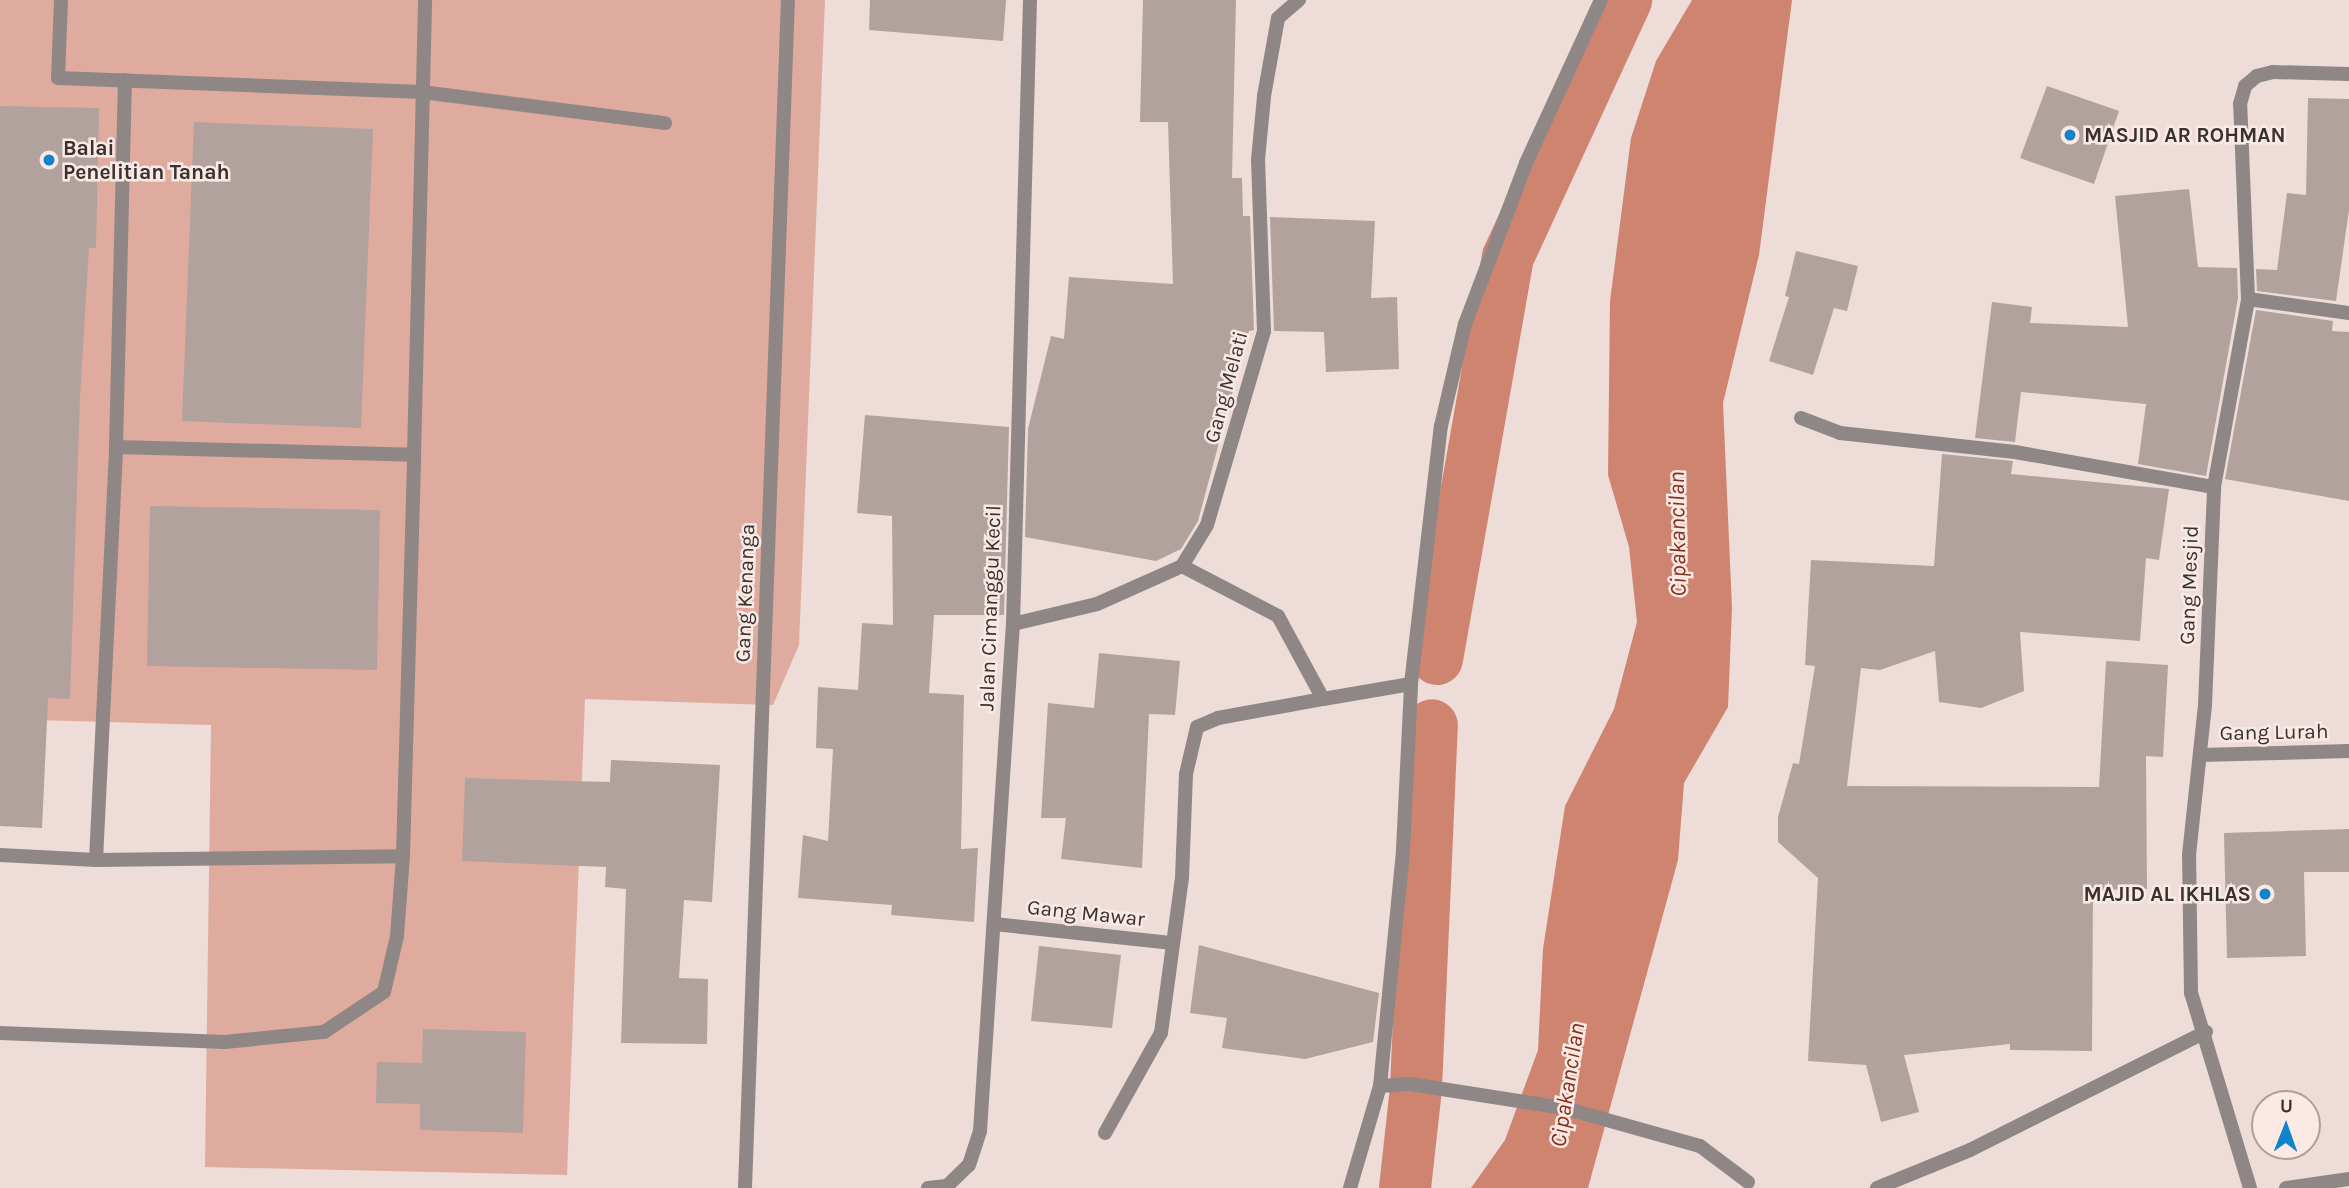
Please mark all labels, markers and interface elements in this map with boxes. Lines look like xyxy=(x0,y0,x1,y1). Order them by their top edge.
place label: MASJID AR ROHMAN xyxy=(2084,122,2286,148)
marker: MASJID AR ROHMAN xyxy=(2062,127,2078,143)
place label: Balai Penelitian Tanah xyxy=(63,135,230,185)
marker: Balai Penelitian Tanah xyxy=(41,152,57,168)
street label: Gang Melati xyxy=(1199,328,1253,446)
water label: Cipakancilan xyxy=(1663,471,1693,597)
street label: Jalan Cimanggu Kecil xyxy=(974,505,1006,711)
street label: Gang Kenanga xyxy=(730,523,760,663)
street label: Gang Mesjid xyxy=(2174,525,2204,645)
street label: Gang Lurah xyxy=(2219,718,2329,746)
place label: MAJID AL IKHLAS xyxy=(2083,881,2251,907)
marker: MAJID AL IKHLAS xyxy=(2257,886,2273,902)
street label: Gang Mawar xyxy=(1026,894,1146,932)
water label: Cipakancilan xyxy=(1545,1021,1591,1149)
north arrow xyxy=(2251,1090,2321,1160)
text: U xyxy=(2280,1095,2293,1117)

